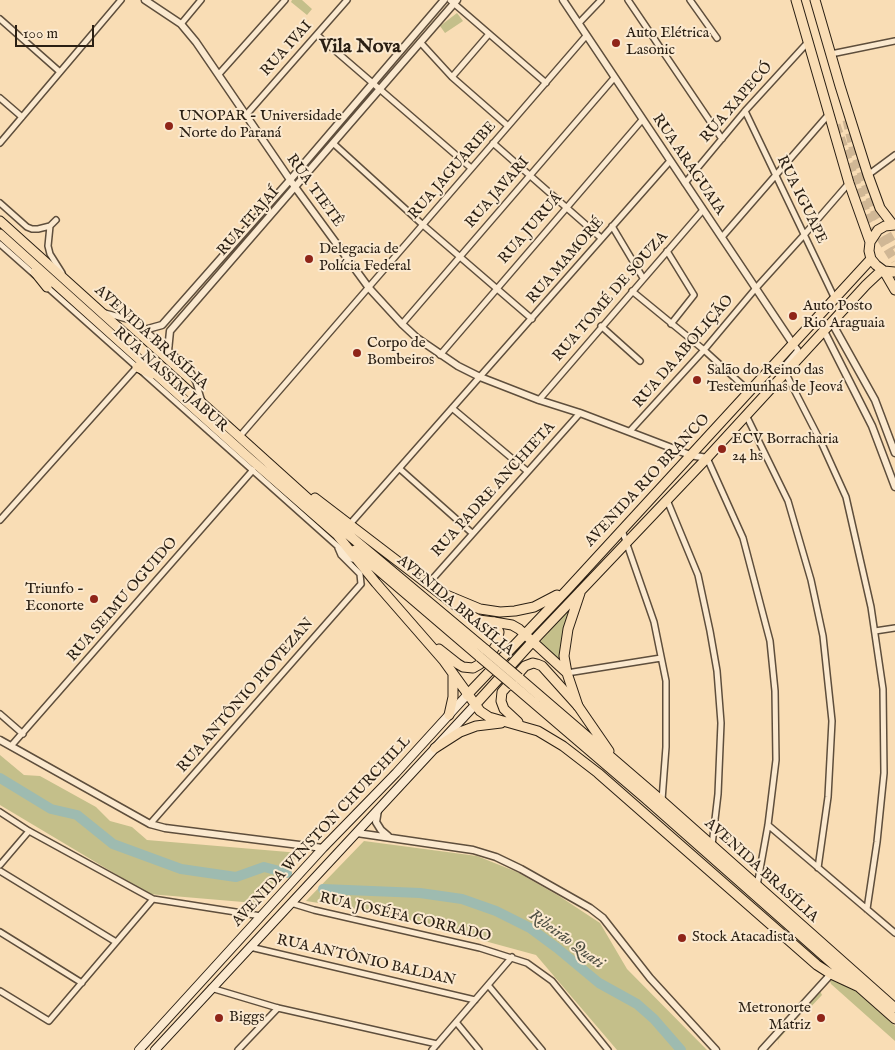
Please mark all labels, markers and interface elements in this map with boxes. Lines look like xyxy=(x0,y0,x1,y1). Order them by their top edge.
scale bar xyxy=(18,15,96,47)
street label: RUA IVAI xyxy=(257,18,317,80)
text: 100 m xyxy=(23,24,58,43)
place label: Auto Elétrica Lasonic xyxy=(626,25,709,60)
district label: Vila Nova xyxy=(319,36,401,60)
marker: Auto Elétrica Lasonic xyxy=(610,37,622,49)
street label: RUA XAPECÓ xyxy=(697,59,777,147)
place label: UNOPAR - Universidade Norte do Paraná xyxy=(179,108,342,143)
street label: RUA ARAGUAIA xyxy=(647,111,729,219)
street label: RUA JAGUARIBE xyxy=(406,118,500,224)
marker: UNOPAR - Universidade Norte do Paraná xyxy=(163,120,175,132)
street label: RUA TIETÊ xyxy=(282,151,346,231)
street label: RUA IGUAPE xyxy=(772,153,830,247)
street label: RUA JAVARI xyxy=(462,154,534,232)
street label: RUA ITAJAÍ xyxy=(214,184,284,260)
street label: RUA JURUÁ xyxy=(495,190,567,268)
street label: RUA MAMORÉ xyxy=(524,214,608,308)
street label: RUA TOMÉ DE SOUZA xyxy=(550,228,672,366)
place label: Delegacia de Polícia Federal xyxy=(319,241,411,276)
marker: Delegacia de Polícia Federal xyxy=(303,253,315,265)
street label: AVENIDA BRASÍLIA xyxy=(90,282,212,394)
street label: RUA DA ABOLIÇÃO xyxy=(630,292,738,412)
place label: Auto Posto Rio Araguaia xyxy=(803,298,885,333)
marker: Auto Posto Rio Araguaia xyxy=(787,310,799,322)
street label: RUA NASSIM JABUR xyxy=(109,324,231,436)
place label: Corpo de Bombeiros xyxy=(367,335,434,370)
marker: Corpo de Bombeiros xyxy=(351,347,363,359)
place label: Salão do Reino das Testemunhas de Jeová xyxy=(707,362,843,397)
marker: Salão do Reino das Testemunhas de Jeová xyxy=(691,374,703,386)
street label: AVENIDA RIO BRANCO xyxy=(582,411,714,551)
street label: RUA PADRE ANCHIETA xyxy=(429,419,559,561)
place label: ECV Borracharia 24 hs xyxy=(732,431,839,466)
marker: ECV Borracharia 24 hs xyxy=(716,443,728,455)
street label: RUA SEIMU OGUIDO xyxy=(64,534,182,666)
street label: AVENIDA BRASÍLIA xyxy=(393,552,517,660)
place label: Triunfo - Econorte xyxy=(25,581,84,616)
marker: Triunfo - Econorte xyxy=(88,593,100,605)
street label: RUA ANTÔNIO PIOVEZAN xyxy=(174,615,318,777)
street label: AVENIDA WINSTON CHURCHILL xyxy=(229,733,415,931)
street label: AVENIDA BRASÍLIA xyxy=(700,815,822,927)
street label: RUA JOSÉFA CORRADO xyxy=(317,889,493,947)
water label: Ribeirão Quati xyxy=(525,906,607,974)
place label: Stock Atacadista xyxy=(692,929,794,947)
street label: RUA ANTÔNIO BALDAN xyxy=(275,932,457,990)
marker: Stock Atacadista xyxy=(676,932,688,944)
place label: Metronorte Matriz xyxy=(738,1000,811,1035)
place label: Biggs xyxy=(229,1009,264,1027)
marker: Biggs xyxy=(213,1012,225,1024)
marker: Metronorte Matriz xyxy=(815,1012,827,1024)

